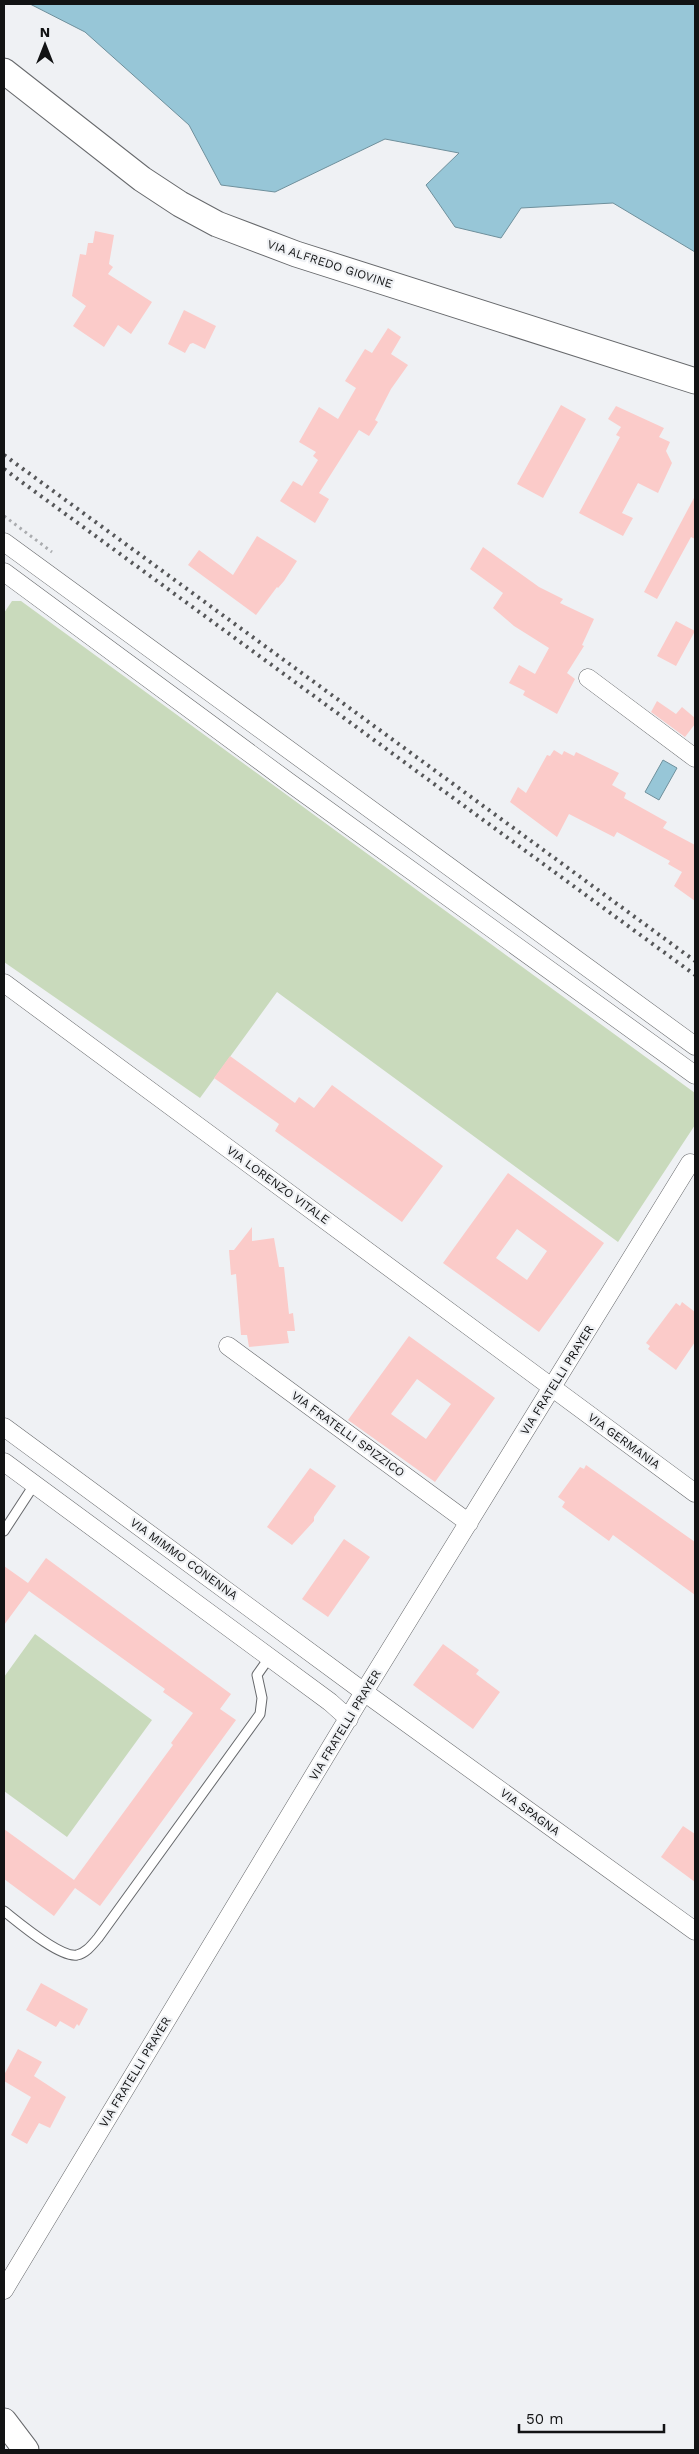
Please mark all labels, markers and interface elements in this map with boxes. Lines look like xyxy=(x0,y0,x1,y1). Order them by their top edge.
north arrow xyxy=(20,20,70,70)
text: N xyxy=(40,24,50,40)
street label: VIA ALFREDO GIOVINE xyxy=(266,237,395,291)
street label: VIA LORENZO VITALE xyxy=(224,1143,332,1227)
street label: VIA FRATELLI PRAYER xyxy=(518,1323,596,1437)
street label: VIA FRATELLI SPIZZICO xyxy=(289,1388,407,1480)
street label: VIA GERMANIA xyxy=(585,1410,663,1472)
street label: VIA MIMMO CONENNA xyxy=(128,1515,241,1603)
street label: VIA FRATELLI PRAYER xyxy=(306,1667,384,1783)
street label: VIA SPAGNA xyxy=(497,1786,563,1838)
street label: VIA FRATELLI PRAYER xyxy=(96,2014,174,2130)
scale bar xyxy=(519,2402,664,2434)
text: 50 m xyxy=(526,2410,563,2428)

